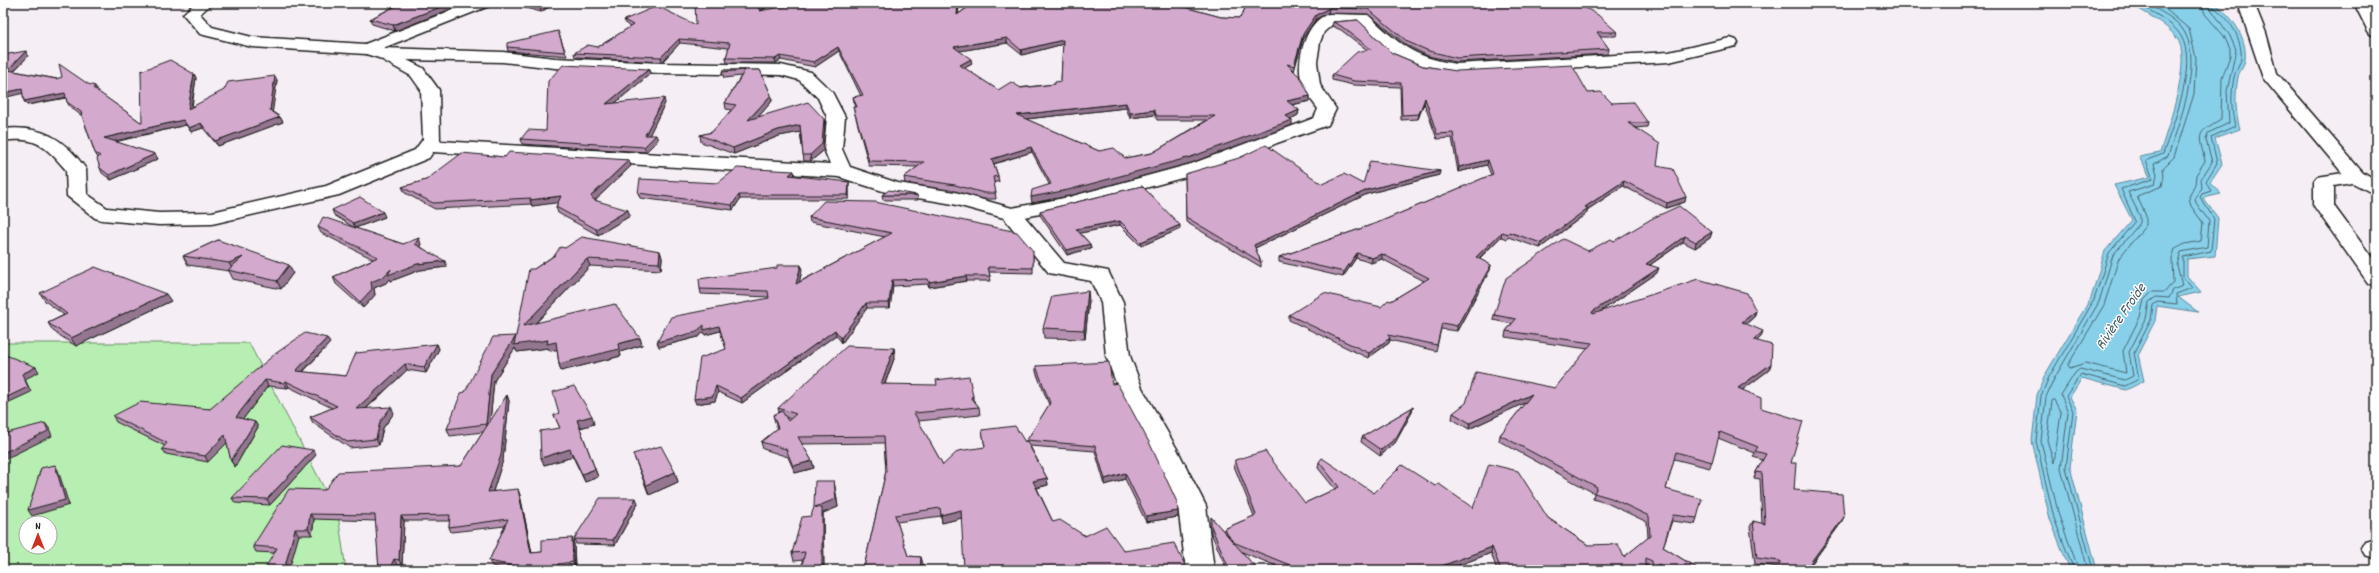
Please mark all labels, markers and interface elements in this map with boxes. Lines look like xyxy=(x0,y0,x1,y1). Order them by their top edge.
water label: Rivière Froide xyxy=(2091,278,2153,355)
north arrow xyxy=(18,515,58,555)
text: N xyxy=(35,519,41,535)

